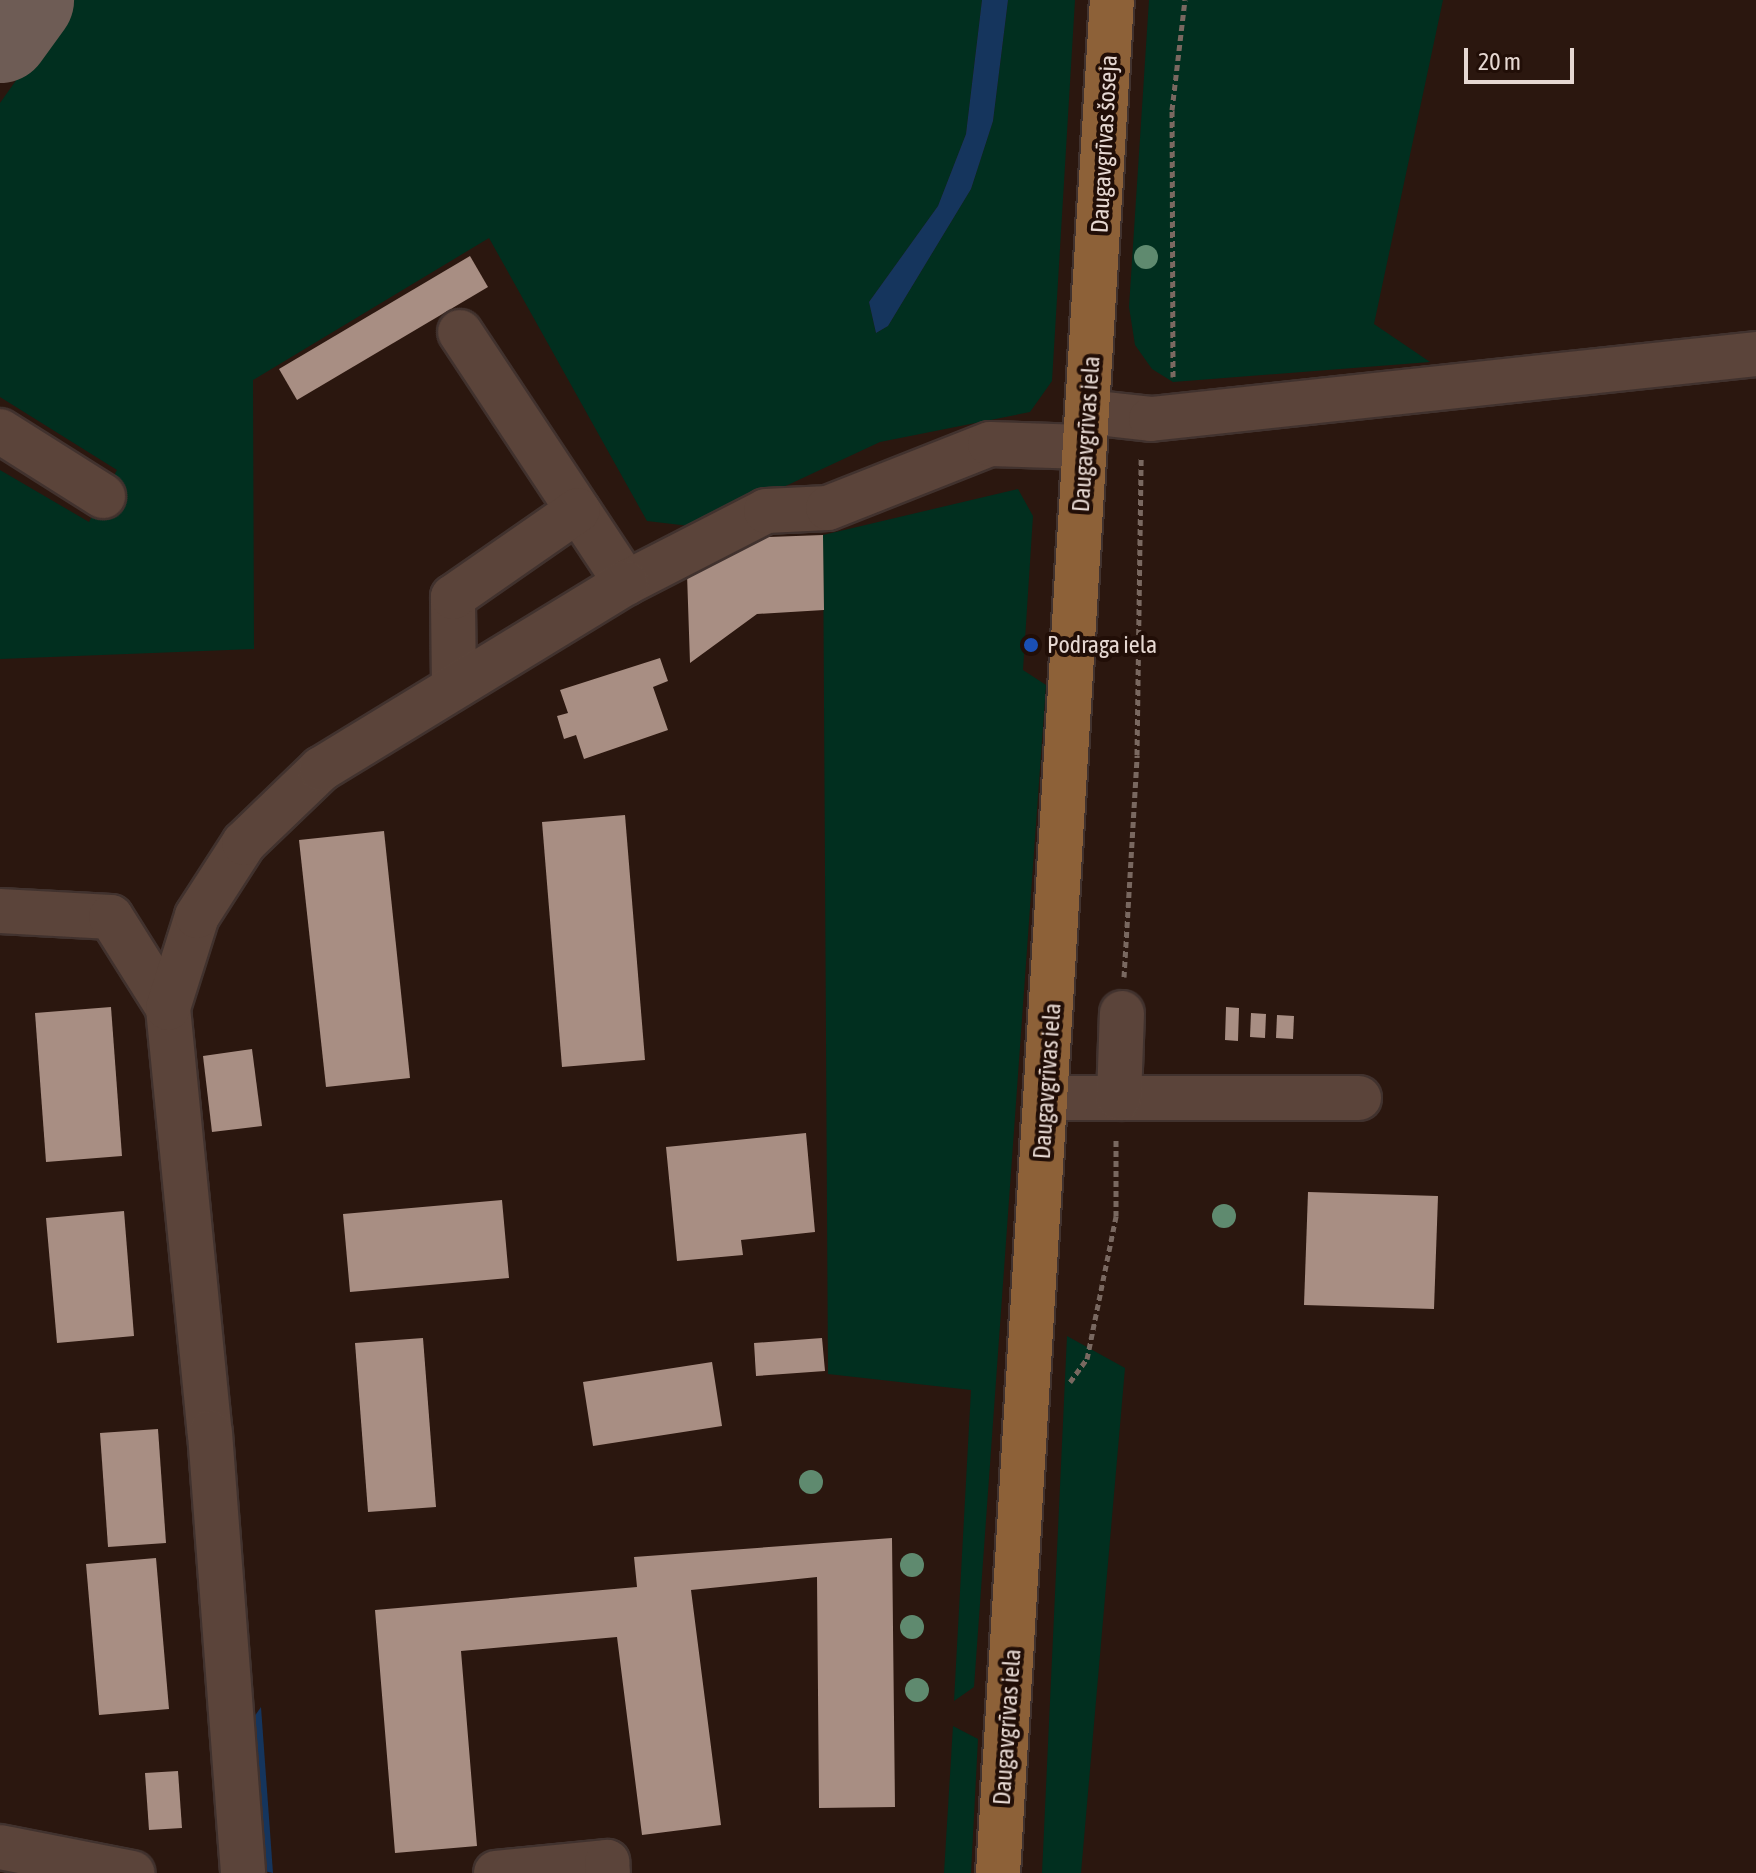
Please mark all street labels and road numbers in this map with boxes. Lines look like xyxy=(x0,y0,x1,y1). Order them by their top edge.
street label: Daugavgrīvas šoseja xyxy=(1085,54,1123,234)
street label: Daugavgrīvas iela xyxy=(1066,355,1106,513)
street label: Daugavgrīvas iela xyxy=(1027,1002,1067,1160)
street label: Daugavgrīvas iela xyxy=(987,1648,1027,1806)

